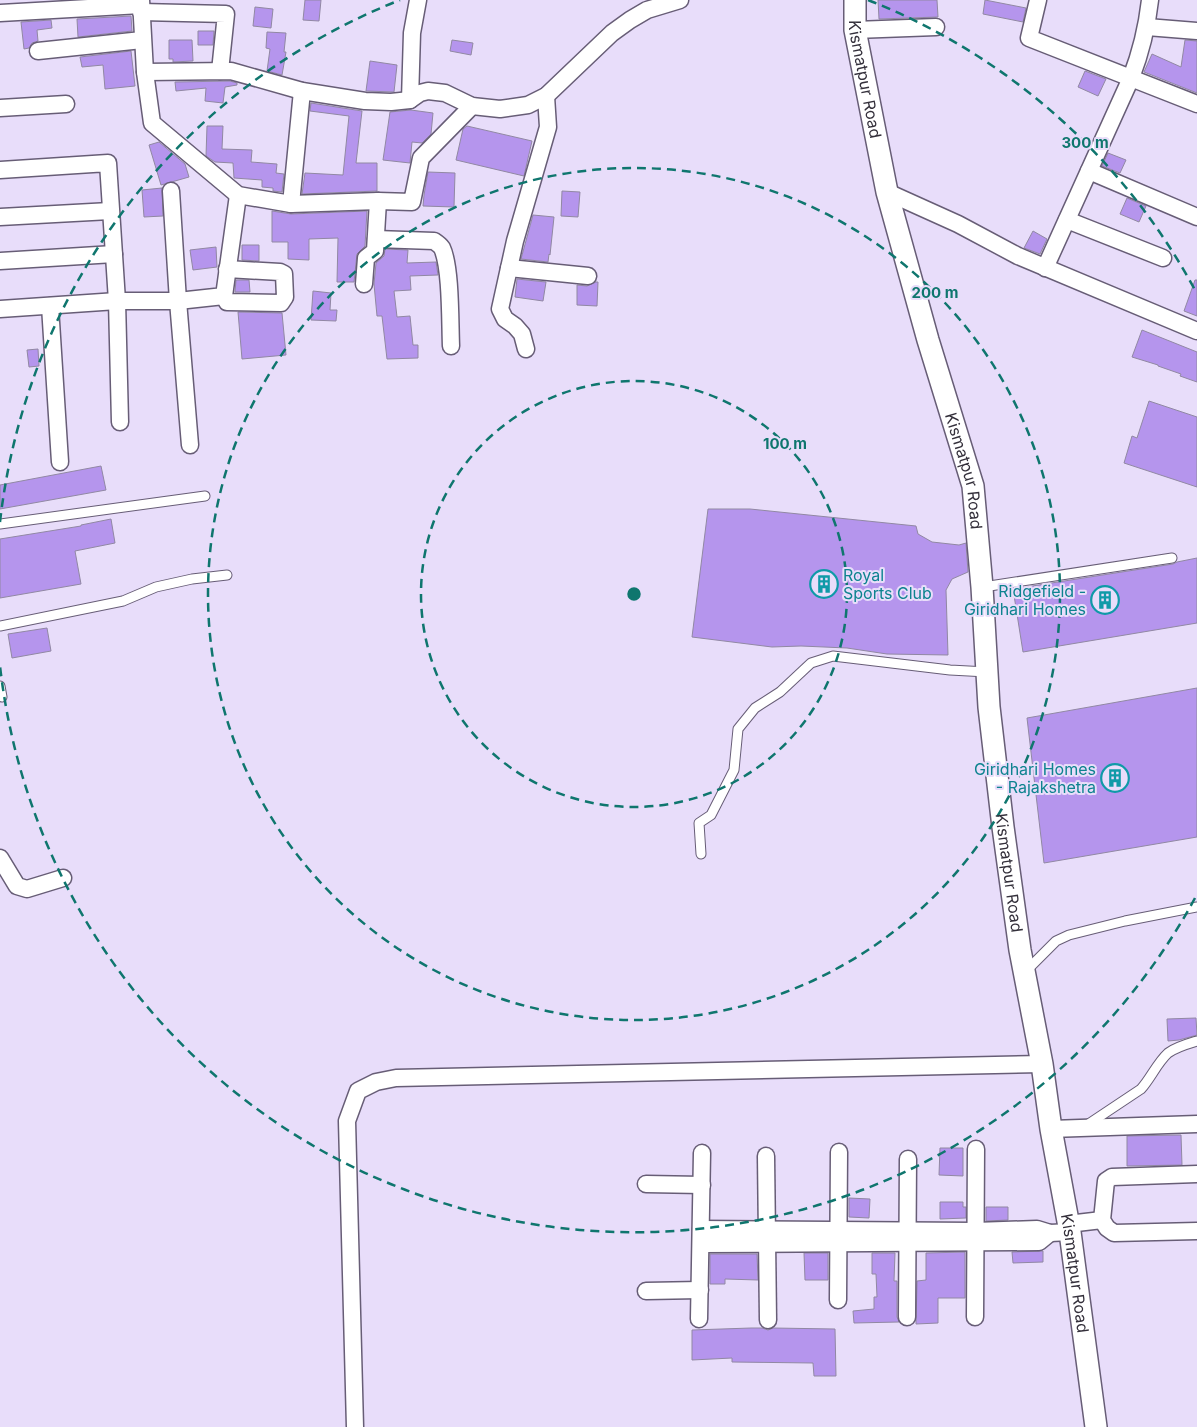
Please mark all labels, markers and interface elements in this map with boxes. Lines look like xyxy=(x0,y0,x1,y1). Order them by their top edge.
street label: Kismatpur Road xyxy=(845,20,886,140)
text: 300 m xyxy=(1061,133,1109,152)
text: 200 m xyxy=(912,283,958,302)
street label: Kismatpur Road xyxy=(941,410,987,530)
text: 100 m xyxy=(763,434,807,453)
place label: Royal Sports Club xyxy=(843,565,932,603)
building icon: Royal Sports Club xyxy=(809,569,839,599)
place label: Ridgefield - Giridhari Homes xyxy=(964,581,1086,619)
centre of rings xyxy=(625,585,643,603)
building icon: Ridgefield - Giridhari Homes xyxy=(1090,585,1120,615)
place label: Giridhari Homes - Rajakshetra xyxy=(974,759,1096,797)
building icon: Giridhari Homes - Rajakshetra xyxy=(1100,763,1130,793)
street label: Kismatpur Road xyxy=(991,812,1027,933)
street label: Kismatpur Road xyxy=(1057,1212,1093,1334)

